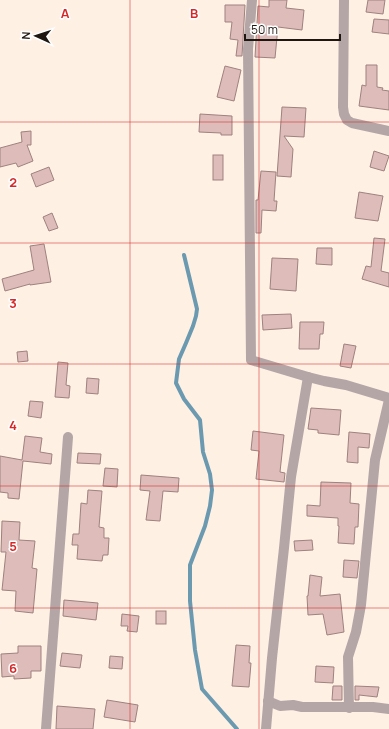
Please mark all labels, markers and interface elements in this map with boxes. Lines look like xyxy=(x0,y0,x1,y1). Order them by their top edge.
text: A xyxy=(61,4,70,22)
text: B xyxy=(190,4,198,22)
north arrow xyxy=(16,16,56,56)
scale bar xyxy=(245,16,340,42)
text: 50 m xyxy=(251,21,278,38)
text: N xyxy=(18,31,33,40)
text: 2 xyxy=(9,173,17,191)
text: 3 xyxy=(9,294,17,312)
text: 4 xyxy=(9,416,17,434)
text: 5 xyxy=(9,537,17,555)
text: 6 xyxy=(9,659,17,677)

